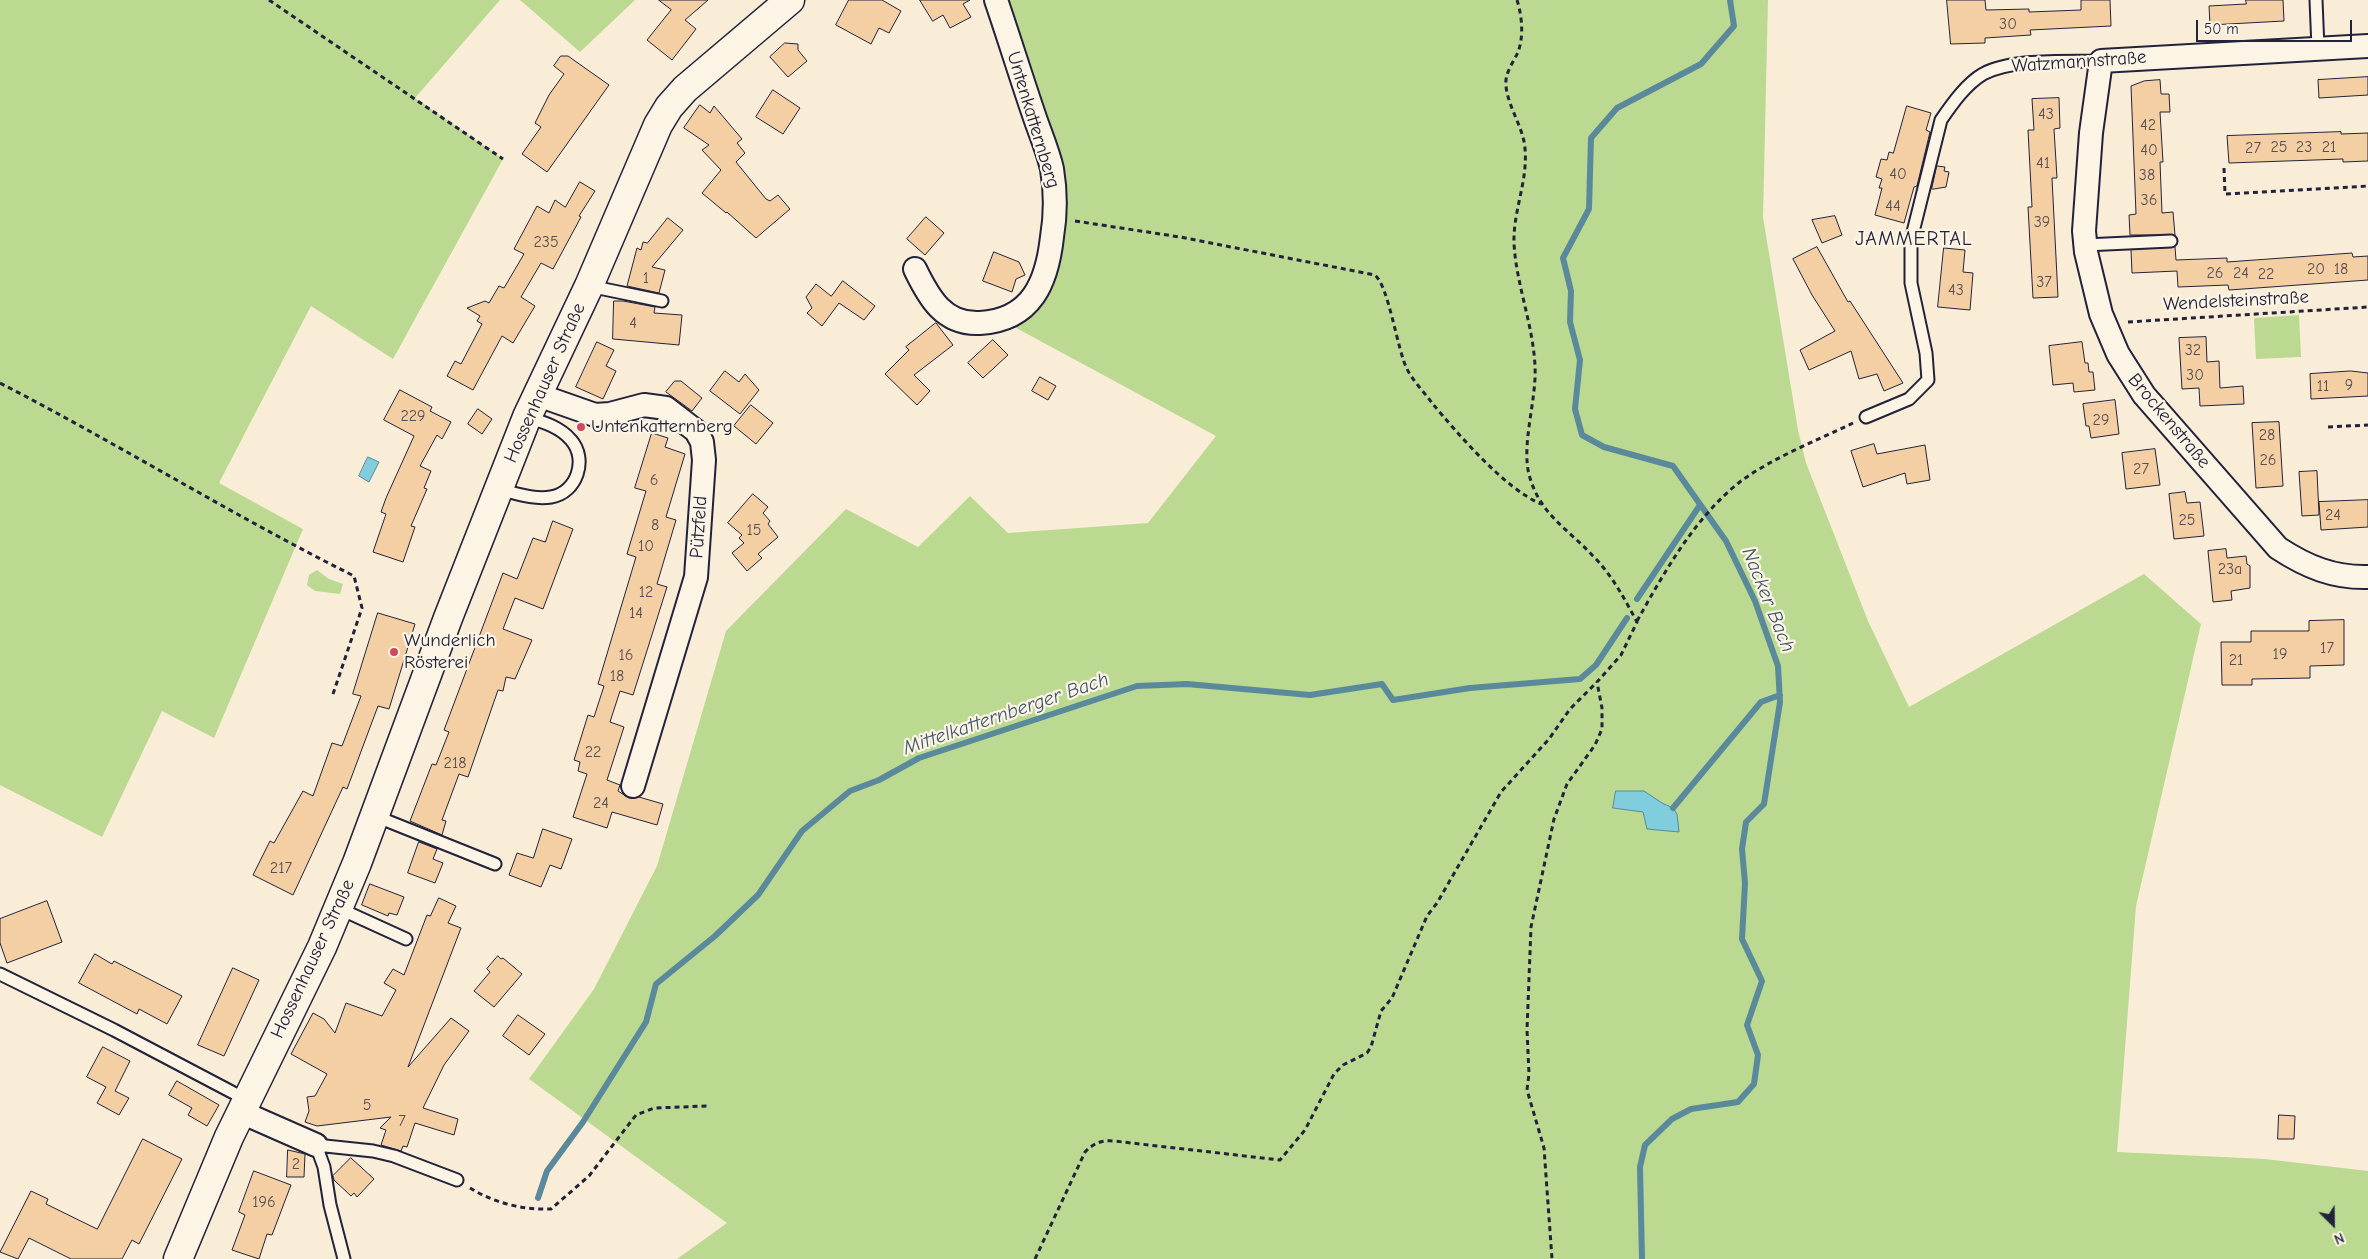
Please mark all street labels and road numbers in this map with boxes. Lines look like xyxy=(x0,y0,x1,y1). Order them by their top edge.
street label: Watzmannstraße xyxy=(2011,46,2147,78)
street label: Untenkatternberg xyxy=(1001,49,1065,191)
street label: Wendelsteinstraße xyxy=(2163,286,2309,316)
street label: Hossenhauser Straße xyxy=(499,299,591,467)
street label: Brockenstraße xyxy=(2123,369,2215,473)
street label: Pützfeld xyxy=(685,495,713,559)
street label: Hossenhauser Straße xyxy=(266,876,360,1042)

